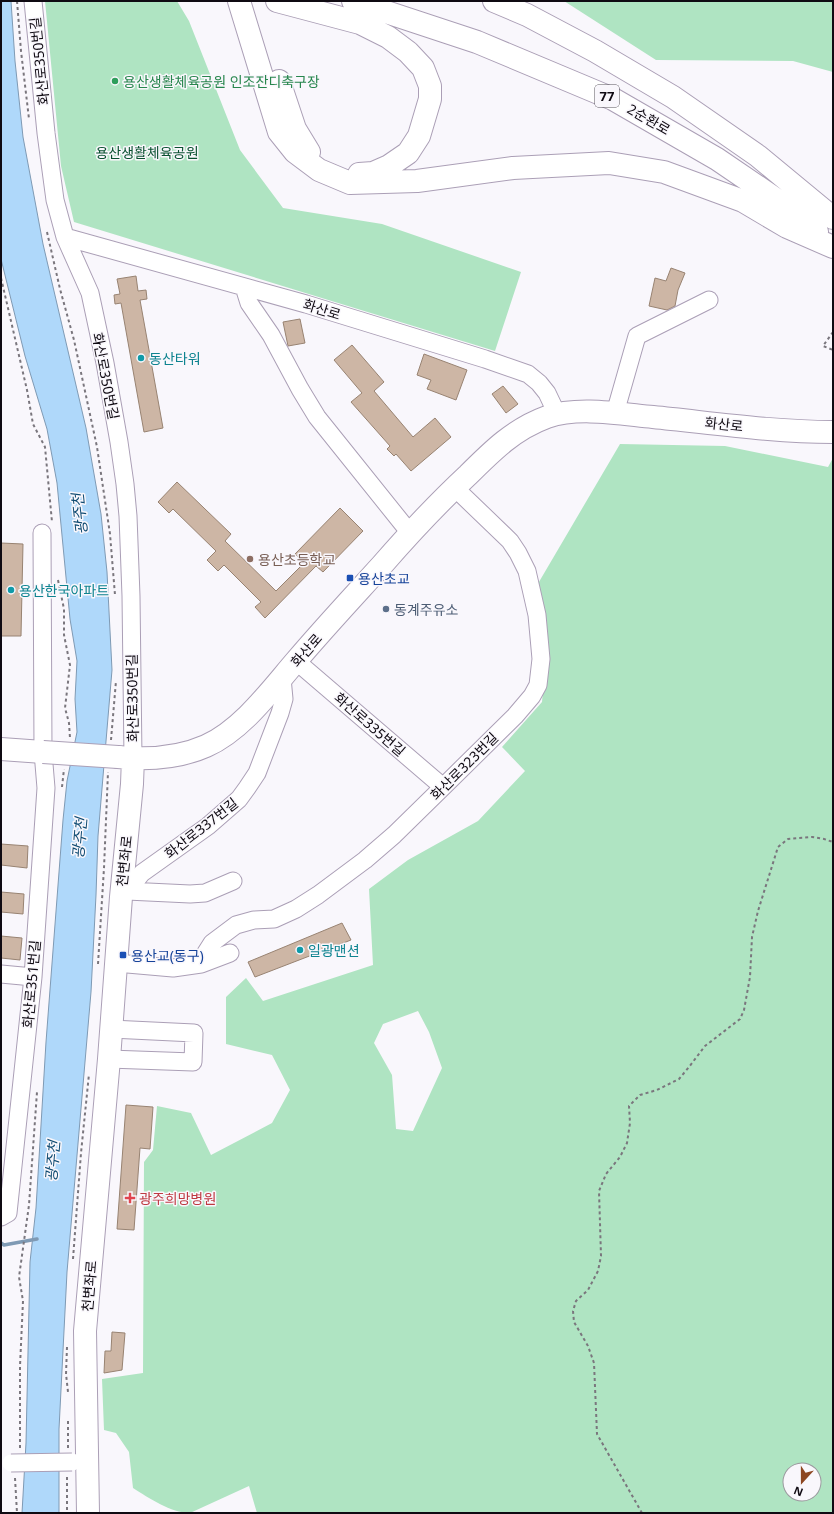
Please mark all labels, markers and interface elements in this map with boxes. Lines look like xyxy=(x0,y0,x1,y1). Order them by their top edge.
street label: 화산로350번길 xyxy=(25,16,53,106)
place label: 용산생활체육공원 인조잔디축구장 xyxy=(123,72,320,91)
marker: 용산생활체육공원 인조잔디축구장 xyxy=(110,76,120,86)
road number: 77 xyxy=(595,85,619,107)
street label: 2순환로 xyxy=(624,99,674,139)
park label: 용산생활체육공원 xyxy=(95,143,199,162)
street label: 화산로 xyxy=(301,294,343,324)
street label: 화산로350번길 xyxy=(88,331,124,421)
place label: 동산타워 xyxy=(149,349,201,368)
marker: 동산타워 xyxy=(136,353,146,363)
street label: 화산로 xyxy=(704,413,744,435)
water label: 광주천 xyxy=(67,490,91,536)
place label: 용산초등학교 xyxy=(258,550,335,569)
marker: 용산초등학교 xyxy=(245,554,255,564)
place label: 용산초교 xyxy=(358,569,410,588)
marker: 용산초교 xyxy=(345,573,355,583)
place label: 용산한국아파트 xyxy=(19,581,109,600)
marker: 용산한국아파트 xyxy=(6,585,16,595)
place label: 동계주유소 xyxy=(394,600,459,619)
marker: 동계주유소 xyxy=(381,604,391,614)
street label: 화산로 xyxy=(286,629,326,671)
street label: 화산로350번길 xyxy=(122,654,142,742)
street label: 화산로335번길 xyxy=(330,688,410,760)
street label: 화산로323번길 xyxy=(426,728,502,804)
street label: 화산로337번길 xyxy=(160,793,242,863)
water label: 광주천 xyxy=(67,814,91,859)
street label: 천변좌로 xyxy=(112,834,136,888)
street label: 화산로351번길 xyxy=(18,939,44,1029)
place label: 일광맨션 xyxy=(308,941,360,960)
marker: 일광맨션 xyxy=(295,945,305,955)
place label: 용산교(동구) xyxy=(131,946,204,965)
marker: 용산교(동구) xyxy=(118,950,128,960)
water label: 광주천 xyxy=(40,1137,64,1182)
place label: 광주희망병원 xyxy=(139,1189,216,1208)
marker: 광주희망병원 xyxy=(124,1192,136,1204)
street label: 천변좌로 xyxy=(77,1259,101,1312)
north arrow xyxy=(782,1462,822,1502)
text: N xyxy=(791,1483,805,1500)

